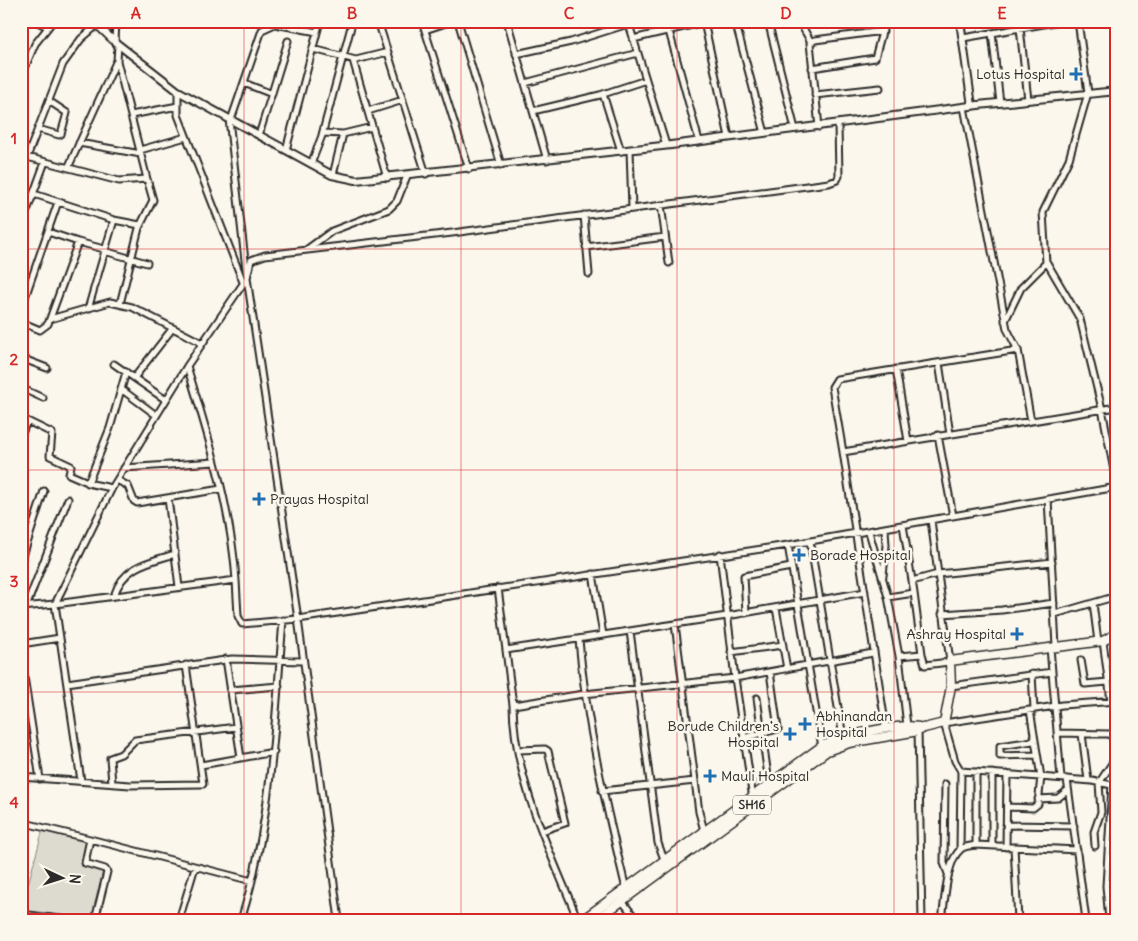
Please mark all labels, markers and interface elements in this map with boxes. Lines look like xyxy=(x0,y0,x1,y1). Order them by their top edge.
text: A xyxy=(131,3,141,23)
text: B xyxy=(347,3,358,23)
text: C xyxy=(564,3,575,23)
text: D xyxy=(780,3,792,23)
text: E xyxy=(997,3,1007,23)
place label: Lotus Hospital xyxy=(976,65,1065,83)
marker: Lotus Hospital xyxy=(1069,67,1083,81)
text: 1 xyxy=(11,128,17,148)
text: 2 xyxy=(10,349,19,369)
place label: Prayas Hospital xyxy=(270,490,369,508)
marker: Prayas Hospital xyxy=(252,492,266,506)
place label: Borade Hospital xyxy=(810,546,911,564)
marker: Borade Hospital xyxy=(792,548,806,562)
text: 3 xyxy=(9,571,19,591)
place label: Ashray Hospital xyxy=(907,625,1006,643)
marker: Ashray Hospital xyxy=(1010,627,1024,641)
place label: Abhinandan Hospital xyxy=(816,707,892,741)
place label: Borude Children's Hospital xyxy=(668,717,779,751)
marker: Abhinandan Hospital xyxy=(798,717,812,731)
marker: Borude Children's Hospital xyxy=(783,727,797,741)
place label: Mauli Hospital xyxy=(721,767,809,785)
marker: Mauli Hospital xyxy=(703,769,717,783)
text: 4 xyxy=(9,792,19,812)
road number: SH16 xyxy=(733,796,771,814)
north arrow xyxy=(38,854,88,904)
text: N xyxy=(66,873,84,884)

